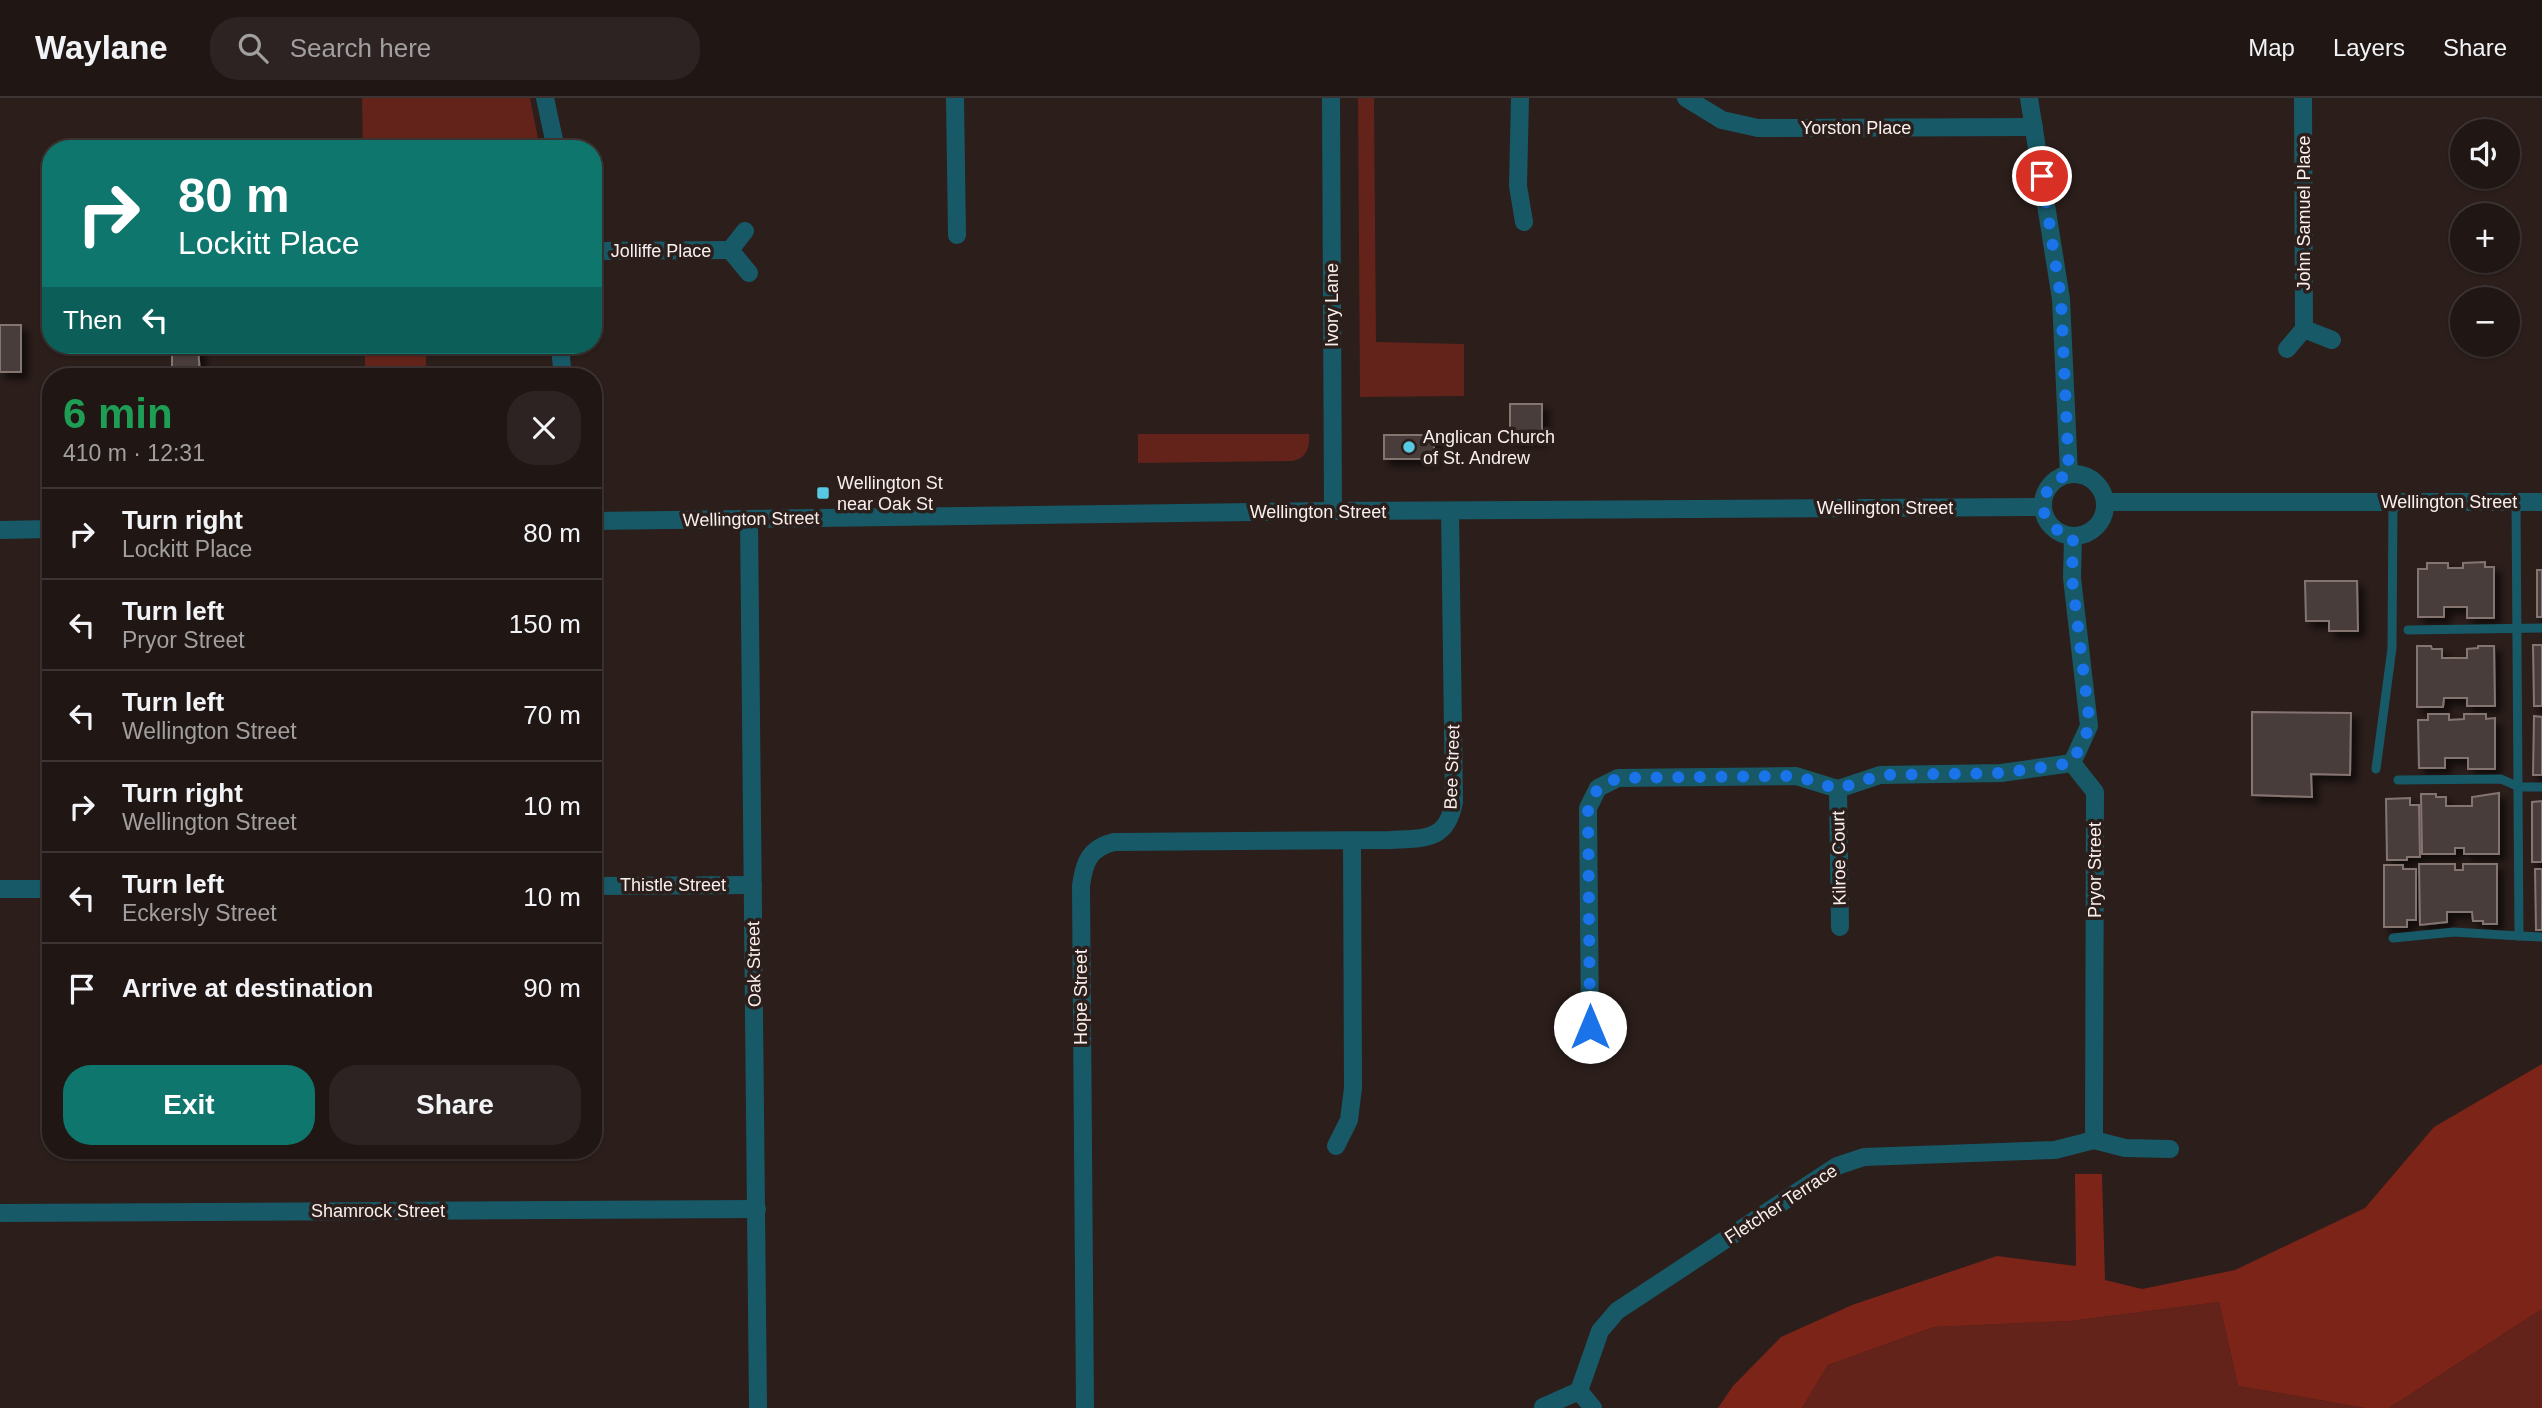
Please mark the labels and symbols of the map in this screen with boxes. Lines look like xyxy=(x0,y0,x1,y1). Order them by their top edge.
street label: Yorston Place xyxy=(1801,118,1911,138)
street label: John Samuel Place xyxy=(2294,135,2314,291)
pin xyxy=(2012,146,2072,206)
street label: Jolliffe Place xyxy=(611,241,711,261)
street label: Ivory Lane xyxy=(1322,263,1342,347)
place label: Anglican Church of St. Andrew xyxy=(1423,427,1555,468)
marker: Anglican Church of St. Andrew xyxy=(1401,439,1417,455)
place label: Wellington St near Oak St xyxy=(837,473,943,514)
marker: Wellington St near Oak St xyxy=(815,485,831,501)
street label: Wellington Street xyxy=(2381,492,2517,512)
street label: Wellington Street xyxy=(1817,498,1953,518)
street label: Wellington Street xyxy=(1250,502,1386,522)
street label: Wellington Street xyxy=(682,508,820,530)
street label: Bee Street xyxy=(1441,724,1463,810)
street label: Kilroe Court xyxy=(1828,810,1850,906)
street label: Pryor Street xyxy=(2085,822,2105,918)
street label: Thistle Street xyxy=(620,875,726,895)
street label: Oak Street xyxy=(743,921,765,1007)
street label: Hope Street xyxy=(1071,949,1091,1045)
position arrow xyxy=(1553,990,1627,1064)
street label: Fletcher Terrace xyxy=(1721,1160,1841,1248)
street label: Shamrock Street xyxy=(311,1201,445,1221)

